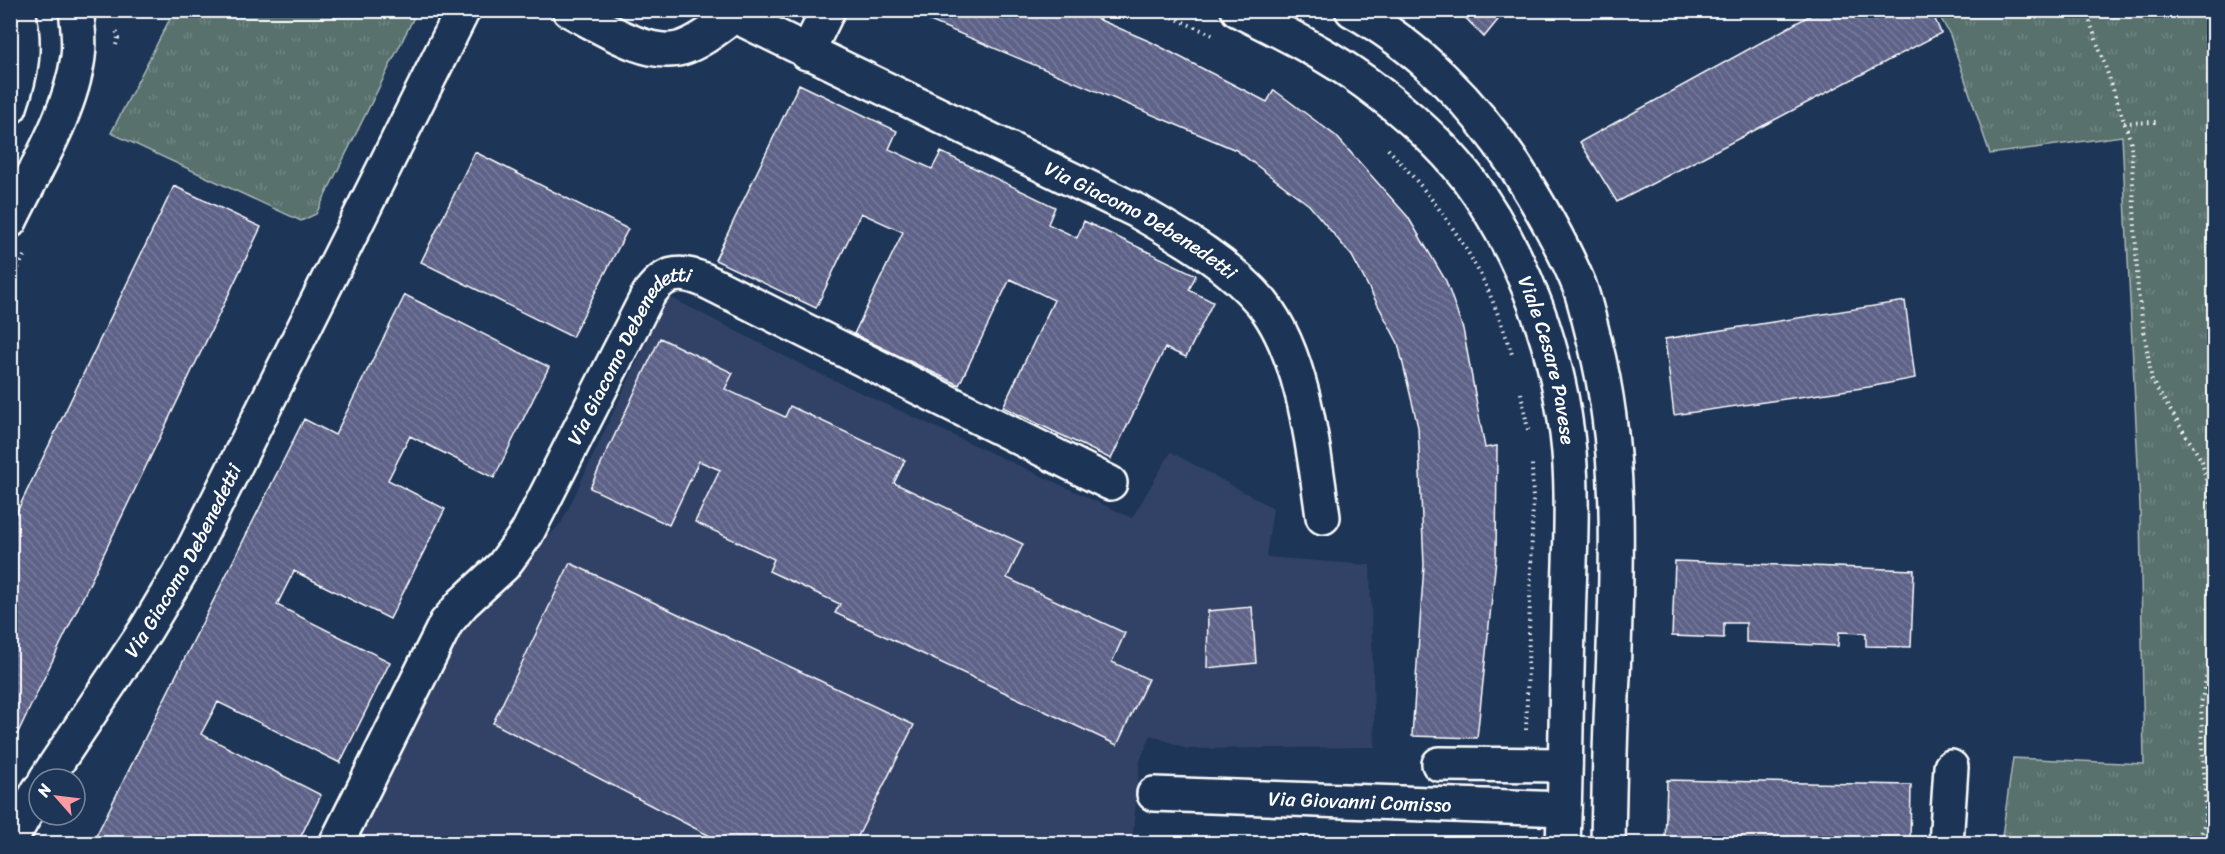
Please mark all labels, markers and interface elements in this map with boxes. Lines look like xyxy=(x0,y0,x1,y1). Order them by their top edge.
street label: Via Giacomo Debenedetti xyxy=(1038,152,1246,290)
street label: Via Giacomo Debenedetti xyxy=(557,257,696,451)
street label: Viale Cesare Pavese xyxy=(1508,270,1585,447)
street label: Via Giacomo Debenedetti xyxy=(115,456,252,665)
north arrow xyxy=(27,767,87,827)
text: N xyxy=(28,778,60,803)
street label: Via Giovanni Comisso xyxy=(1268,781,1452,823)

